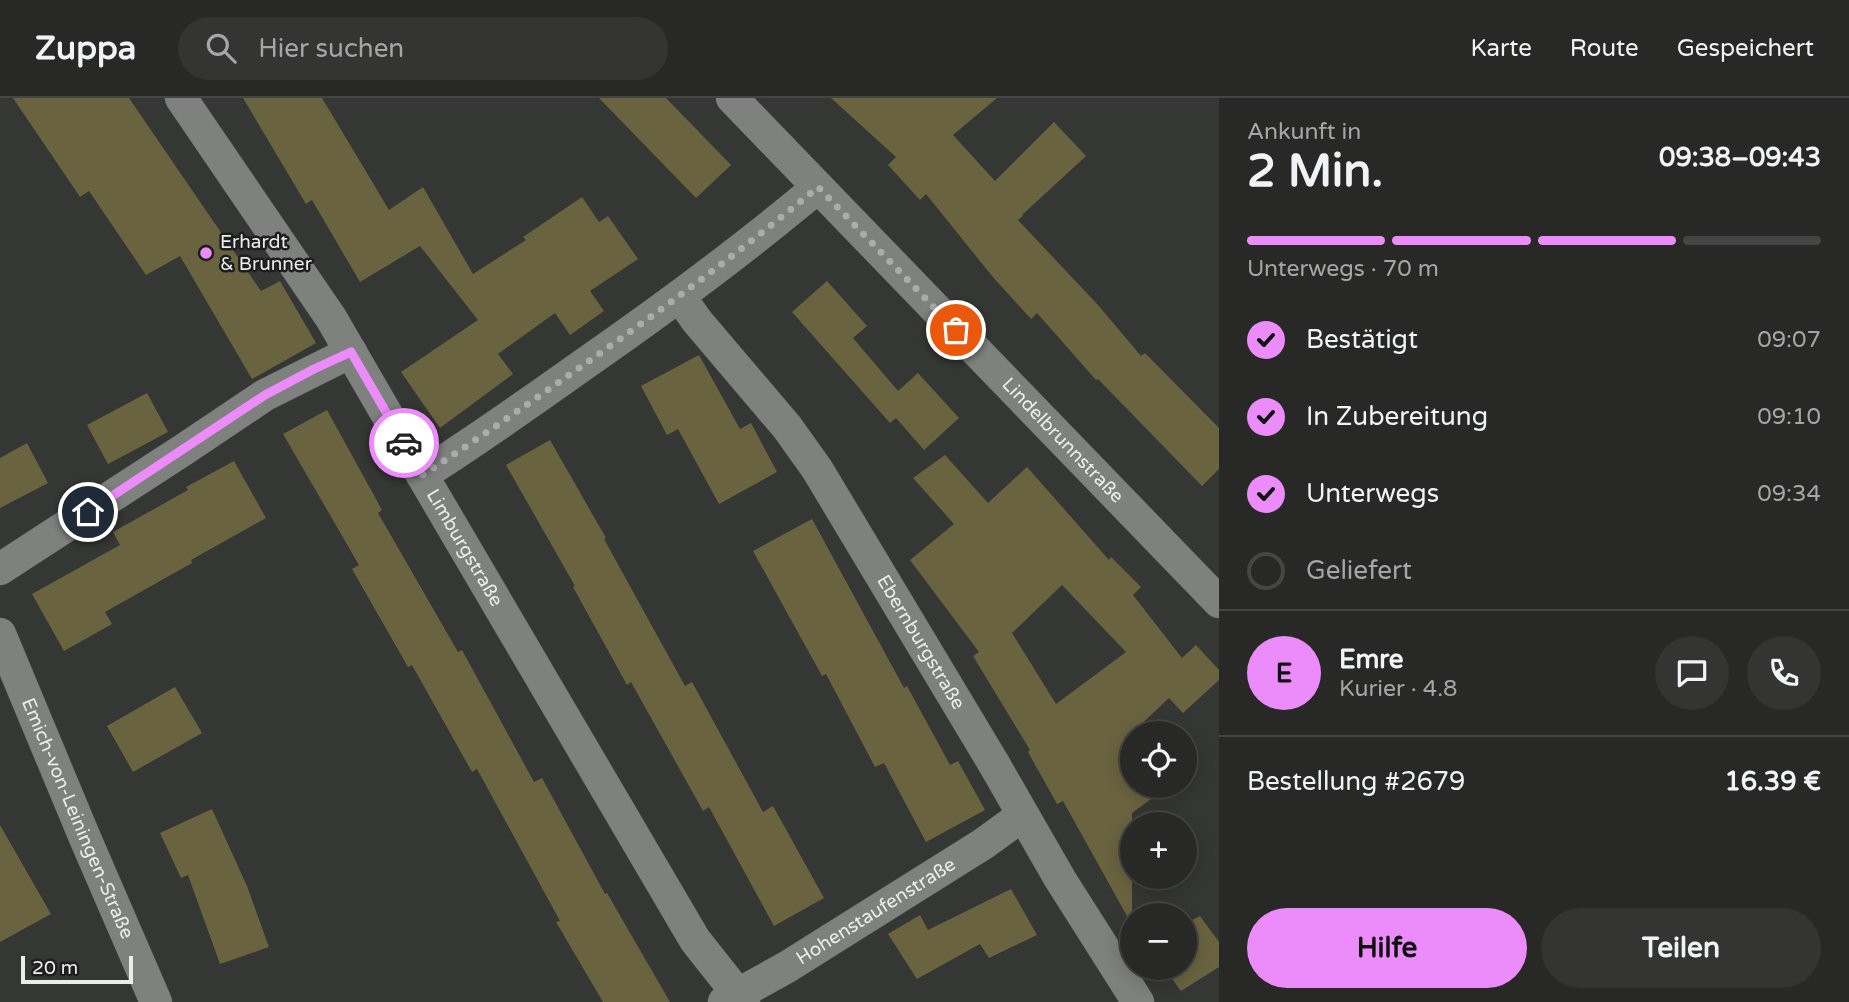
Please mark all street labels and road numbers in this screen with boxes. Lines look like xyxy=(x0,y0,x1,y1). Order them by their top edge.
street label: Lindelbrunnstraße xyxy=(997,373,1128,507)
street label: Limburgstraße xyxy=(422,485,508,610)
street label: Ebernburgstraße xyxy=(872,571,970,713)
street label: Emich-von-Leiningen-Straße xyxy=(17,695,138,942)
street label: Hohenstaufenstraße xyxy=(792,853,960,969)

